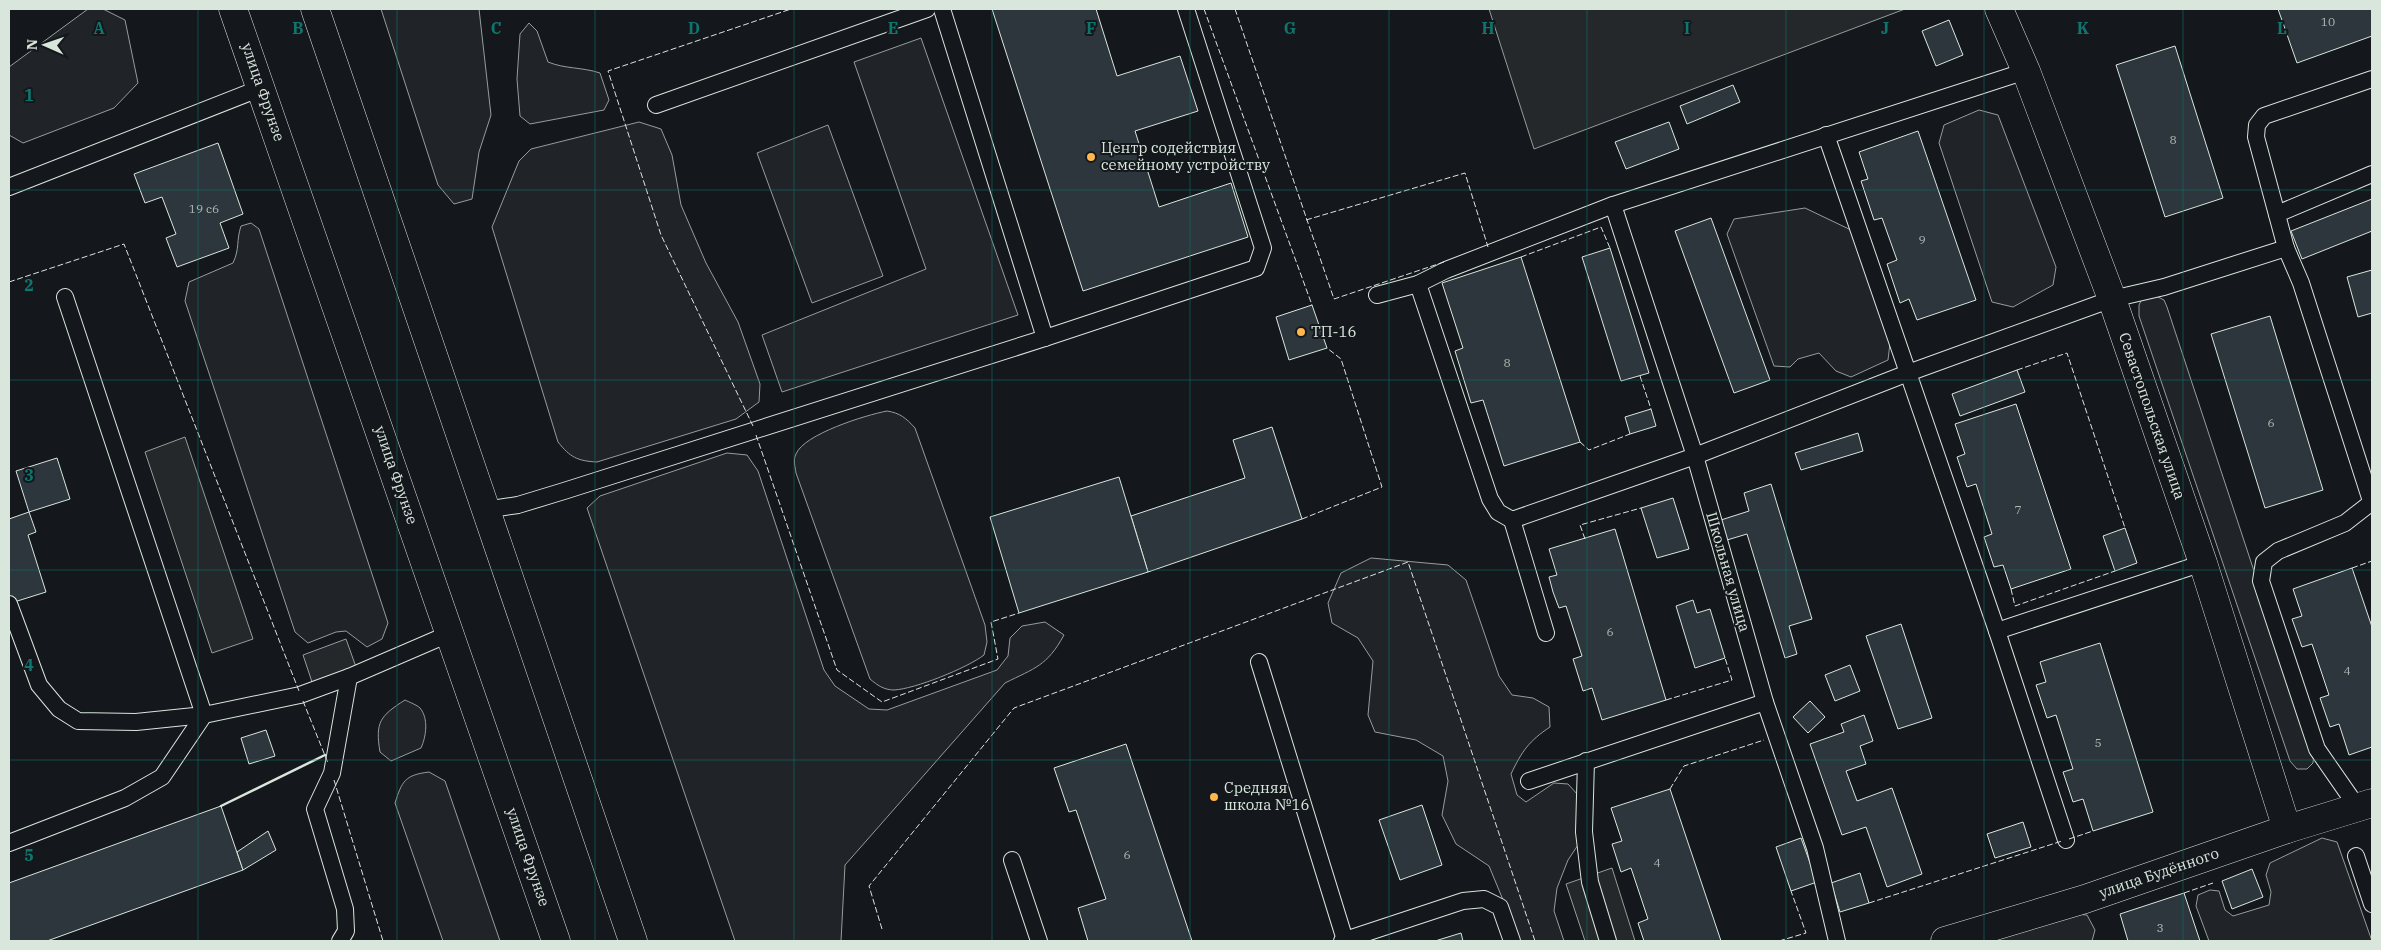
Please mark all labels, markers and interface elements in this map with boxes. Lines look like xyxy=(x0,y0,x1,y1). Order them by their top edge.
house number: 10 xyxy=(2321,14,2335,29)
text: A xyxy=(93,18,105,38)
text: B xyxy=(292,18,304,38)
text: C xyxy=(491,18,501,38)
text: D xyxy=(688,18,700,38)
text: E xyxy=(888,18,898,38)
text: F xyxy=(1086,18,1096,38)
text: G xyxy=(1284,18,1296,38)
text: H xyxy=(1482,18,1495,38)
text: I xyxy=(1684,18,1690,38)
text: J xyxy=(1881,18,1889,38)
text: K xyxy=(2077,18,2090,38)
text: L xyxy=(2277,18,2287,38)
north arrow xyxy=(20,20,70,70)
text: N xyxy=(23,39,41,50)
street label: улица Фрунзе xyxy=(238,40,289,144)
text: 1 xyxy=(24,85,34,105)
house number: 8 xyxy=(2169,132,2177,147)
place label: Центр содействия семейному устройству xyxy=(1101,138,1270,174)
marker: Центр содействия семейному устройству xyxy=(1085,151,1097,163)
house number: 19 с6 xyxy=(189,201,219,216)
house number: 9 xyxy=(1918,232,1926,247)
text: 2 xyxy=(24,275,34,295)
place label: ТП-16 xyxy=(1311,322,1356,341)
marker: ТП-16 xyxy=(1295,326,1307,338)
street label: Севастопольская улица xyxy=(2115,330,2190,502)
house number: 8 xyxy=(1503,355,1511,370)
house number: 6 xyxy=(2267,415,2275,430)
street label: улица Фрунзе xyxy=(371,423,422,527)
text: 3 xyxy=(24,465,34,485)
house number: 7 xyxy=(2014,502,2022,517)
street label: Школьная улица xyxy=(1702,510,1755,634)
house number: 6 xyxy=(1606,624,1614,639)
text: 4 xyxy=(24,655,34,675)
house number: 4 xyxy=(2343,663,2351,678)
house number: 5 xyxy=(2094,735,2102,750)
place label: Средняя школа №16 xyxy=(1224,778,1310,814)
marker: Средняя школа №16 xyxy=(1208,791,1220,803)
street label: улица Фрунзе xyxy=(503,805,554,909)
street label: улица Будённого xyxy=(2096,843,2221,902)
text: 5 xyxy=(24,845,34,865)
house number: 6 xyxy=(1123,847,1131,862)
house number: 4 xyxy=(1653,855,1661,870)
house number: 3 xyxy=(2156,920,2164,935)

